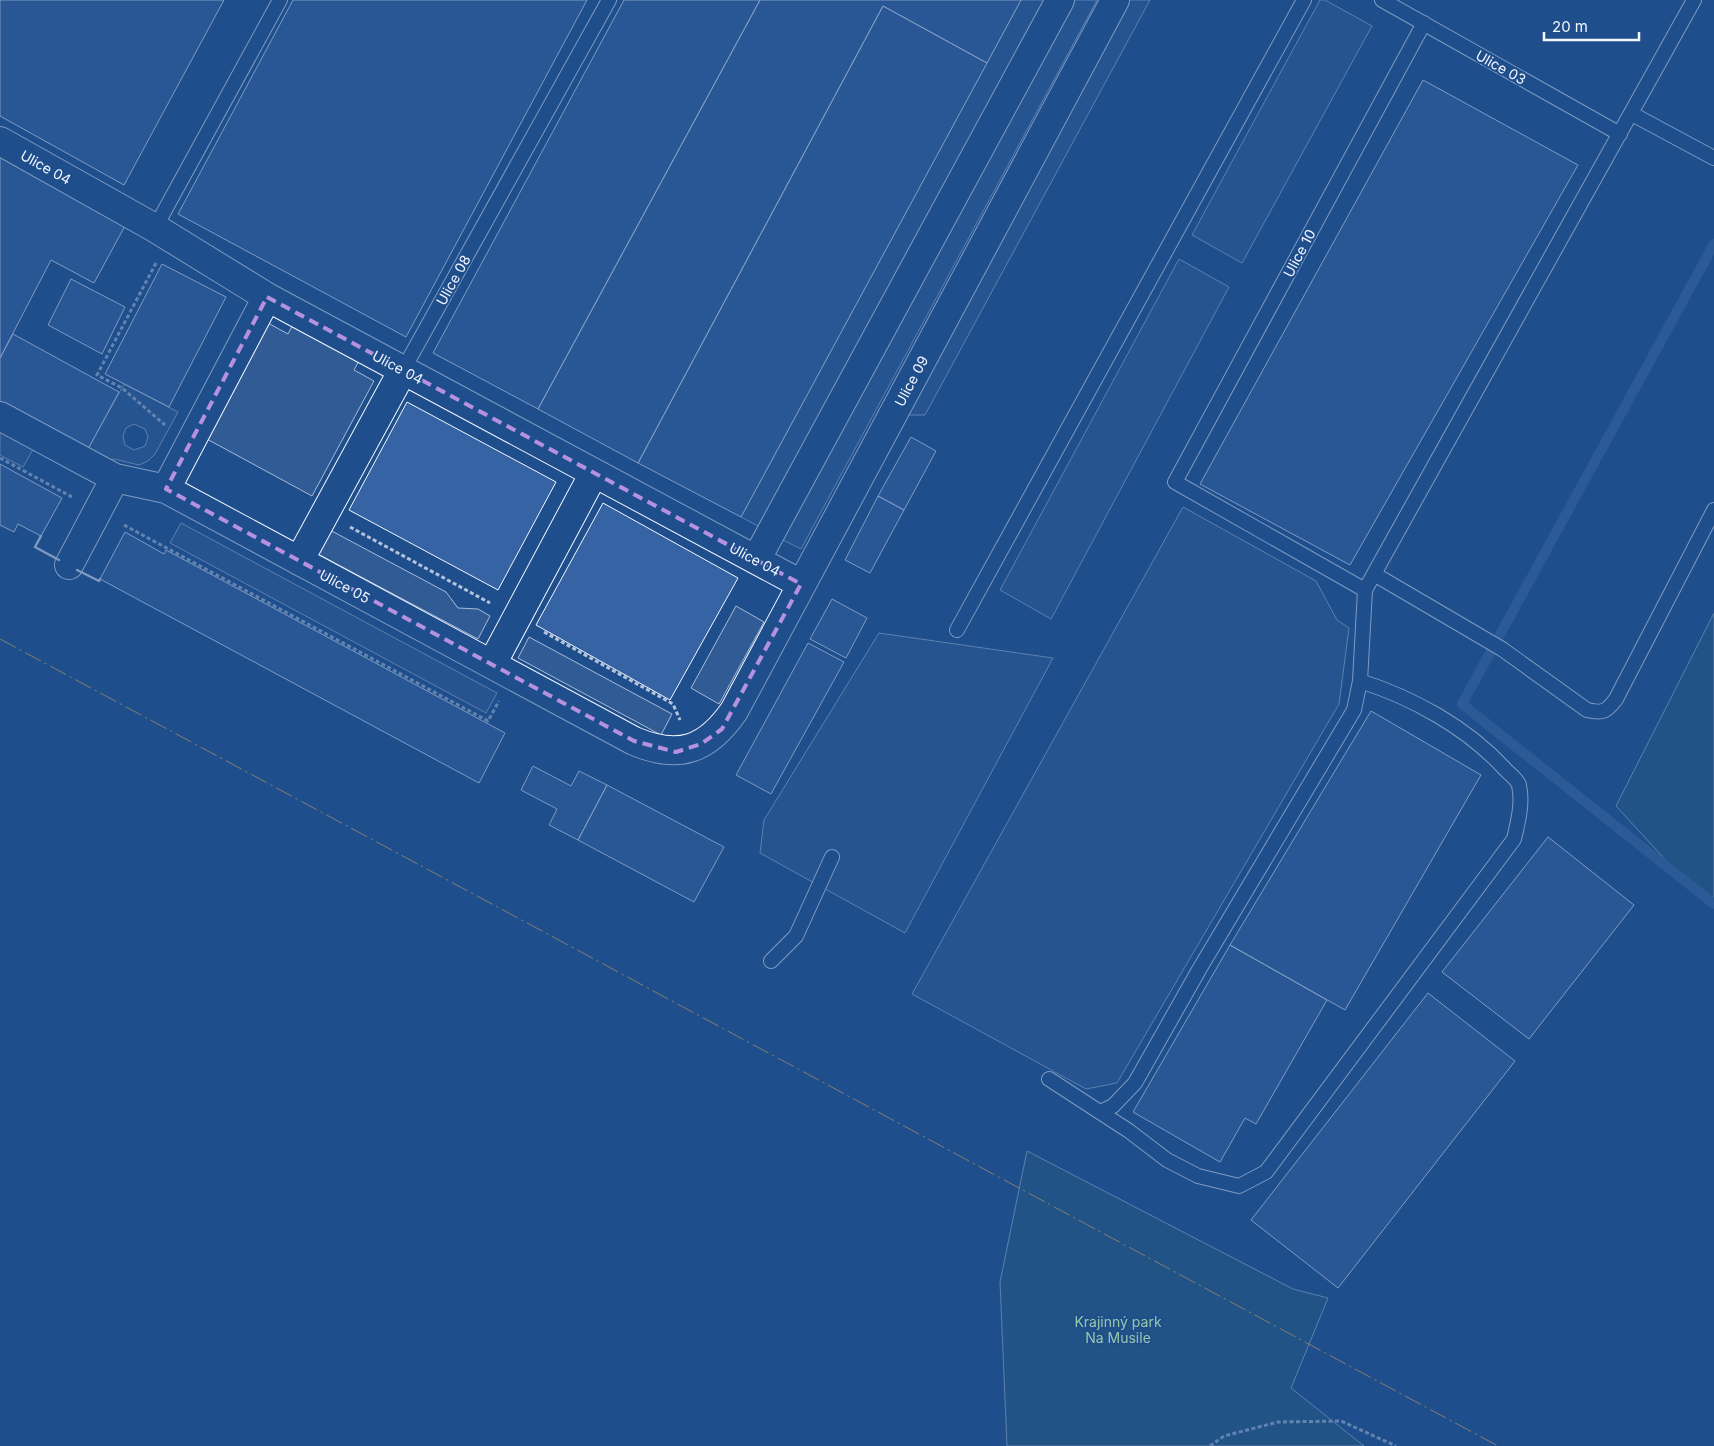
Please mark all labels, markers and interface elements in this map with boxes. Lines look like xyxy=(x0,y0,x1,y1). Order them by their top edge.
scale bar xyxy=(1544,10,1639,42)
text: 20 m xyxy=(1552,17,1588,36)
street label: Ulice 03 xyxy=(1473,46,1529,88)
street label: Ulice 04 xyxy=(18,146,74,188)
street label: Ulice 10 xyxy=(1279,226,1319,280)
street label: Ulice 08 xyxy=(432,252,474,308)
street label: Ulice 04 xyxy=(370,347,426,387)
street label: Ulice 09 xyxy=(891,353,931,409)
street label: Ulice 04 xyxy=(727,539,783,579)
street label: Ulice 05 xyxy=(317,566,373,606)
park label: Krajinný park Na Musile xyxy=(1074,1313,1162,1346)

